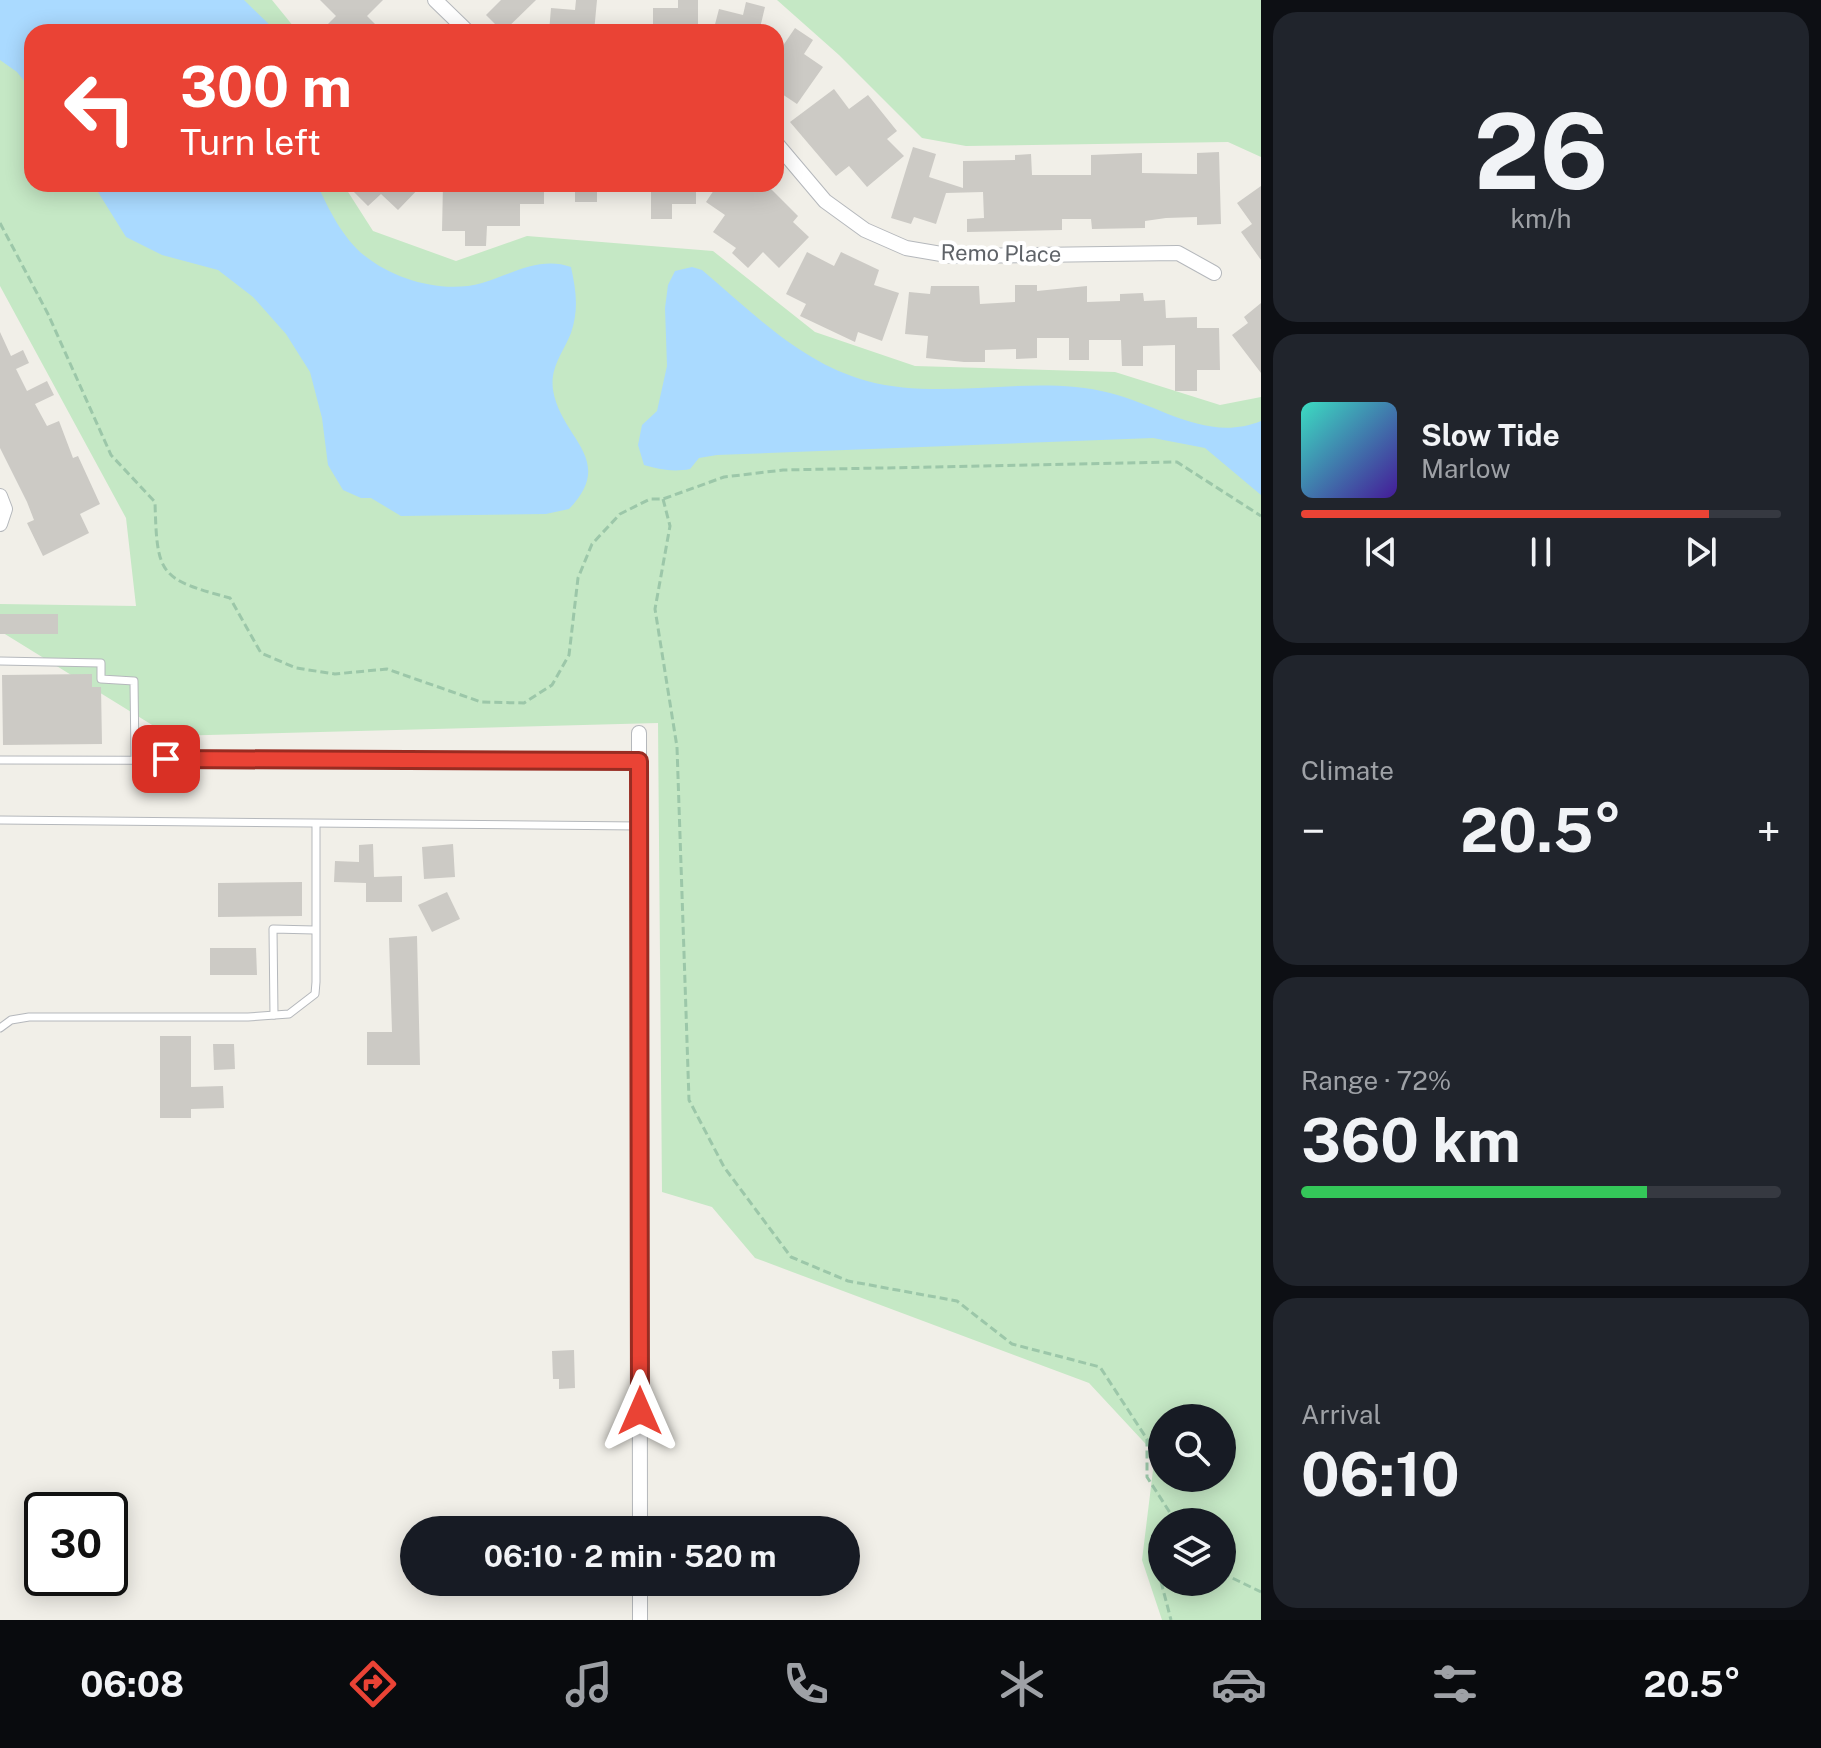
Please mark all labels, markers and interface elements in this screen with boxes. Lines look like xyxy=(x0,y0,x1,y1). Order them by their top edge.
text: 300 m xyxy=(180,54,352,120)
icon: left xyxy=(48,56,152,160)
text: 26 xyxy=(1474,90,1608,212)
text: Turn left xyxy=(180,121,321,163)
text: km/h xyxy=(1510,203,1572,234)
street label: Remo Place xyxy=(940,239,1062,267)
text: Slow Tide xyxy=(1421,417,1560,453)
text: Marlow xyxy=(1421,453,1511,484)
icon: previous xyxy=(1359,530,1403,574)
icon: pause xyxy=(1519,530,1563,574)
icon: next xyxy=(1679,530,1723,574)
pin xyxy=(132,725,200,793)
icon: arrive xyxy=(144,737,188,781)
text: Climate xyxy=(1301,755,1394,786)
text: 20.5° xyxy=(1460,795,1622,866)
text: − xyxy=(1301,805,1325,857)
text: + xyxy=(1757,805,1781,857)
text: Range · 72% xyxy=(1301,1065,1451,1096)
text: 360 km xyxy=(1301,1105,1521,1176)
position arrow xyxy=(598,1369,682,1453)
text: Arrival xyxy=(1301,1399,1381,1430)
map controls xyxy=(1148,1404,1236,1596)
button: search xyxy=(1148,1404,1236,1492)
text: 06:10 xyxy=(1301,1439,1460,1510)
speed limit sign: 30 xyxy=(24,1492,128,1596)
button: layers xyxy=(1148,1508,1236,1596)
text: 06:10 · 2 min · 520 m xyxy=(484,1538,776,1574)
icon: directions xyxy=(345,1656,401,1712)
icon: music xyxy=(561,1656,617,1712)
icon: phone xyxy=(778,1656,834,1712)
icon: climate xyxy=(994,1656,1050,1712)
icon: car xyxy=(1211,1656,1267,1712)
icon: filters xyxy=(1427,1656,1483,1712)
text: 06:08 xyxy=(80,1663,184,1705)
text: 20.5° xyxy=(1644,1663,1741,1705)

